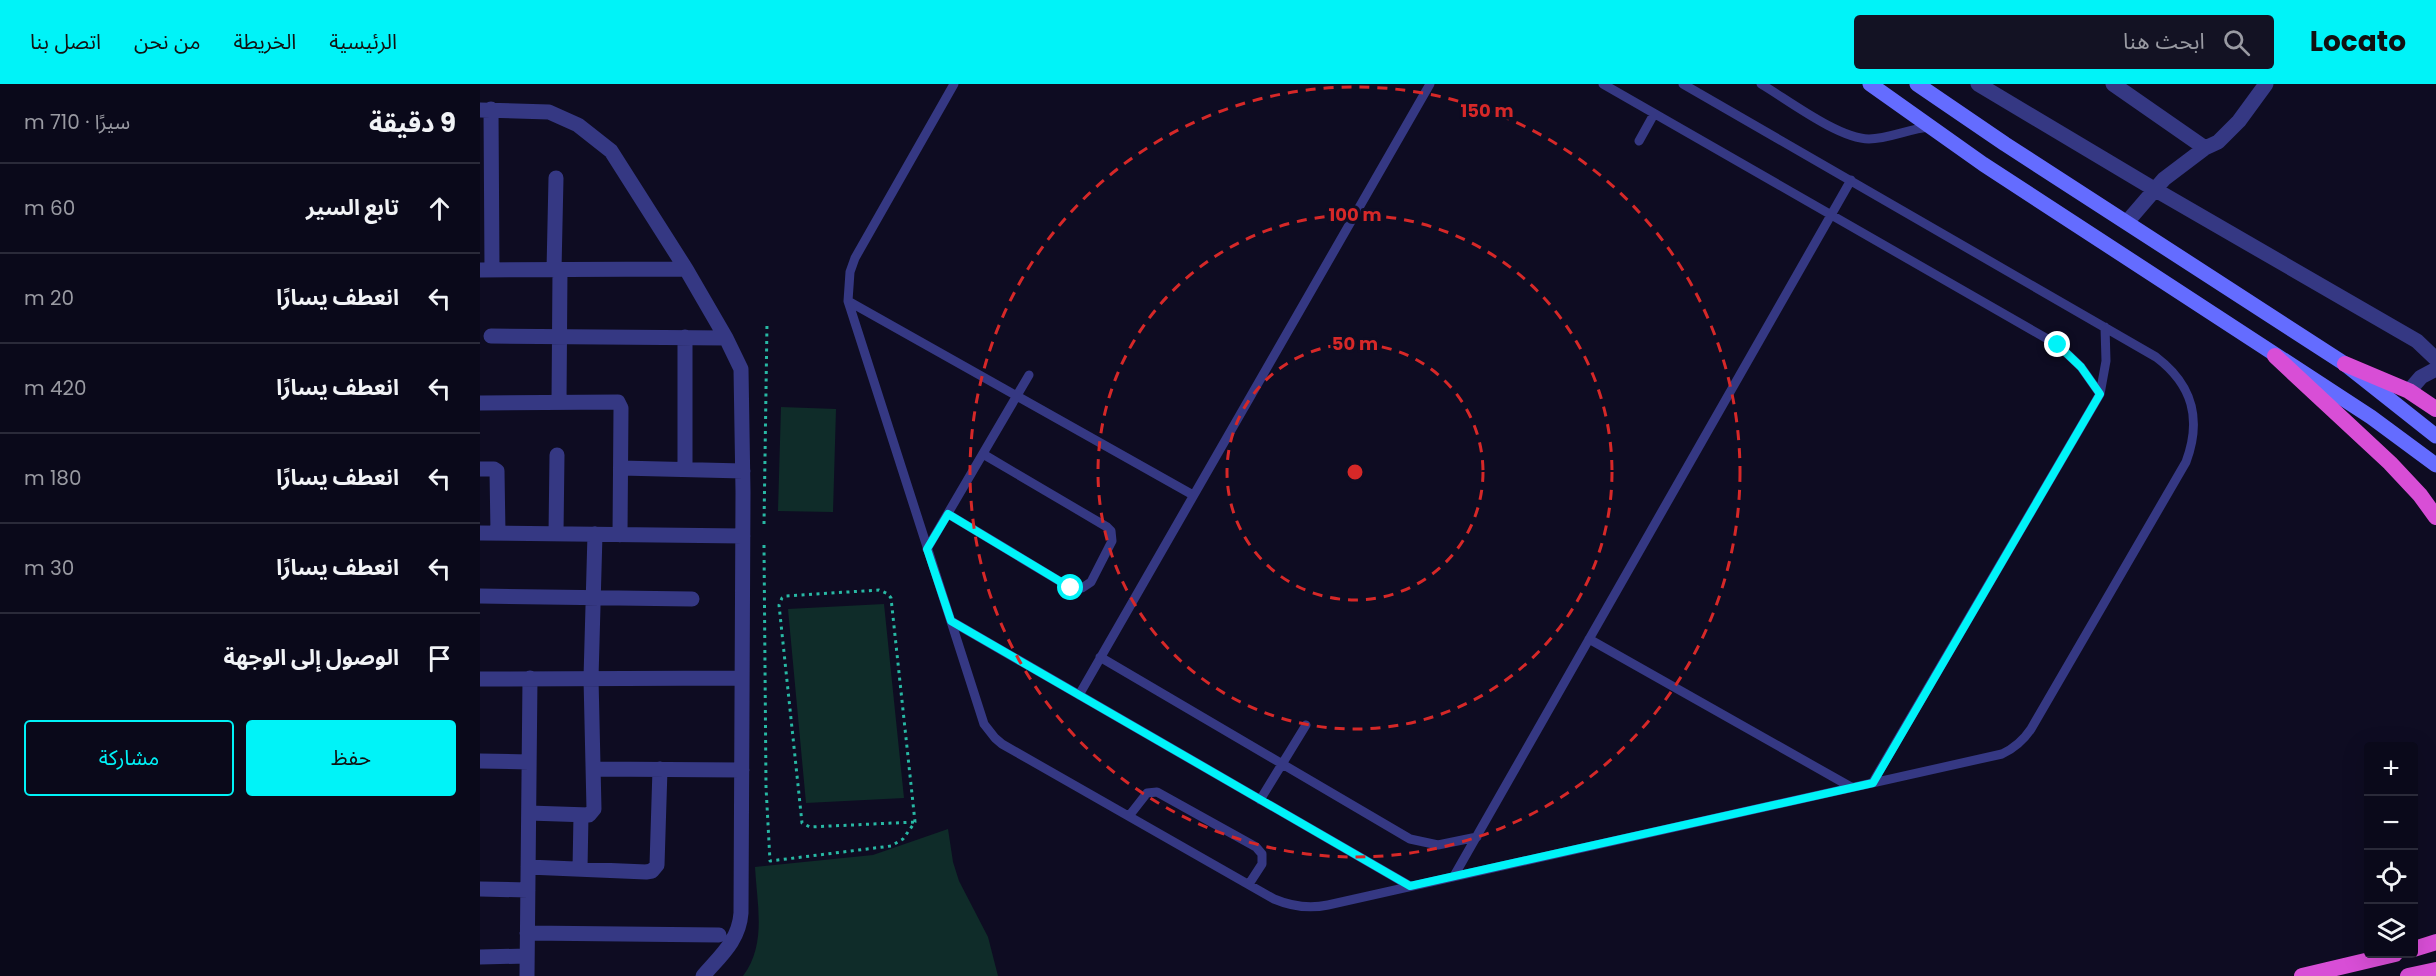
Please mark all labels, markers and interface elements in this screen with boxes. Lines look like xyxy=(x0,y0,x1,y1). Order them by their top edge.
search box xyxy=(1854,15,2274,69)
text: Locato xyxy=(2310,22,2406,61)
text: ابحث هنا xyxy=(2123,26,2205,57)
icon: search xyxy=(2220,26,2253,59)
text: اتصل بنا xyxy=(30,27,101,56)
text: من نحن xyxy=(134,27,200,56)
text: الخريطة xyxy=(233,27,296,56)
text: الرئيسية xyxy=(329,27,397,56)
text: 150 m xyxy=(1460,98,1514,123)
text: 9 دقيقة xyxy=(369,105,456,141)
text: سيرًا · 710 m xyxy=(24,108,130,136)
text: تابع السير xyxy=(306,192,399,223)
icon: ahead xyxy=(423,192,456,225)
text: 60 m xyxy=(24,194,75,222)
text: 100 m xyxy=(1328,202,1382,227)
text: انعطف يسارًا xyxy=(276,282,399,313)
icon: left xyxy=(423,282,456,315)
text: 20 m xyxy=(24,284,74,312)
text: 50 m xyxy=(1332,331,1378,356)
route end xyxy=(2044,331,2070,357)
text: انعطف يسارًا xyxy=(276,372,399,403)
icon: left xyxy=(423,372,456,405)
text: 420 m xyxy=(24,374,87,402)
text: انعطف يسارًا xyxy=(276,462,399,493)
icon: left xyxy=(423,462,456,495)
centre of rings xyxy=(1345,462,1365,482)
text: 180 m xyxy=(24,464,82,492)
text: انعطف يسارًا xyxy=(276,552,399,583)
icon: left xyxy=(423,552,456,585)
text: 30 m xyxy=(24,554,74,582)
route start xyxy=(1057,574,1083,600)
text: الوصول إلى الوجهة xyxy=(224,642,399,673)
icon: arrive xyxy=(423,642,456,675)
button: مشاركة xyxy=(24,720,234,796)
button: حفظ xyxy=(246,720,456,796)
map controls xyxy=(2364,742,2418,958)
button: + xyxy=(2364,742,2418,796)
button: − xyxy=(2364,796,2418,850)
button: locate xyxy=(2364,850,2418,904)
button: layers xyxy=(2364,904,2418,958)

